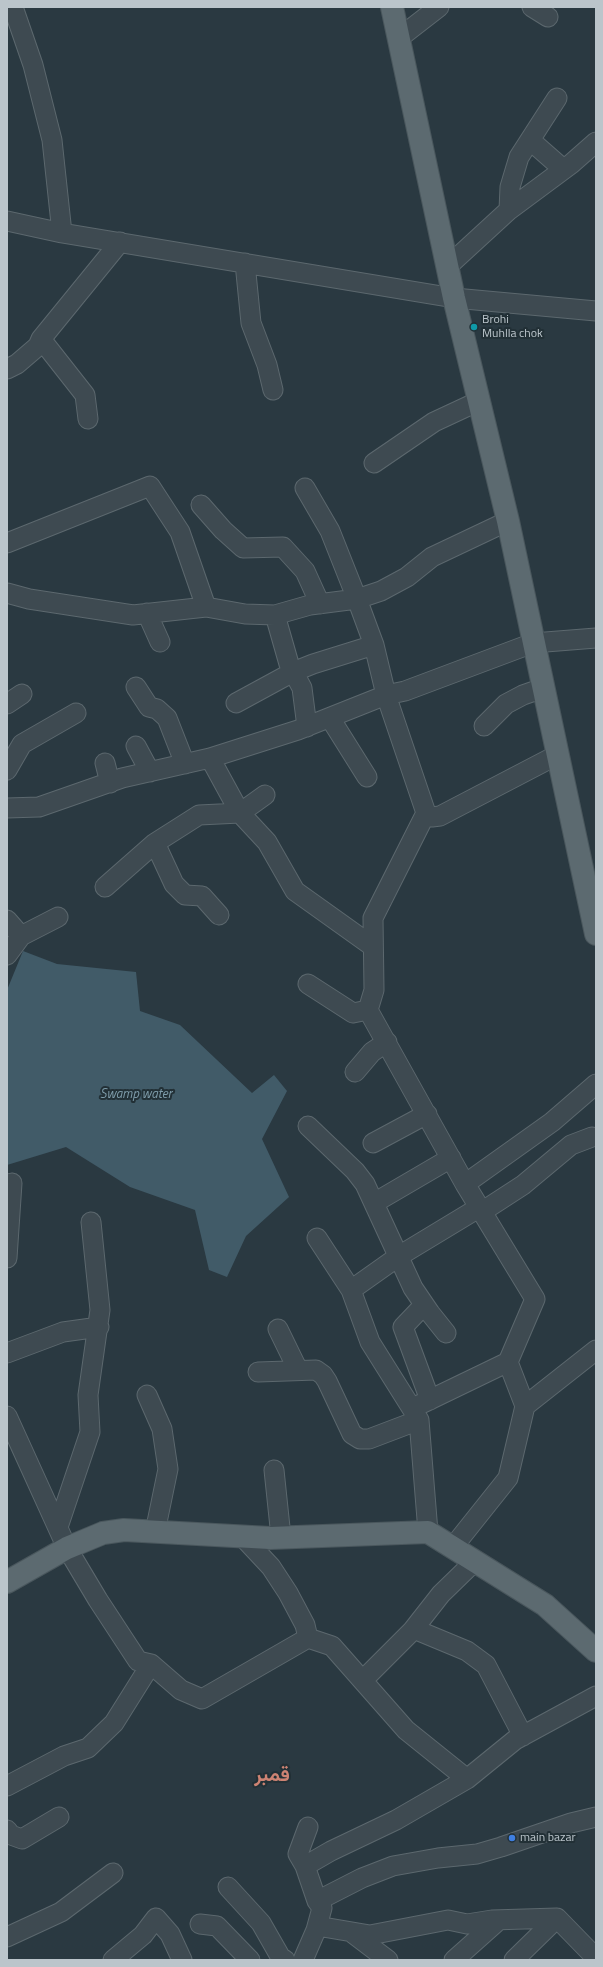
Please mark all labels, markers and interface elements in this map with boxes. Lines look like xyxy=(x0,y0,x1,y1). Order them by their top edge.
place label: Brohi Muhlla chok xyxy=(482,313,543,341)
marker: Brohi Muhlla chok xyxy=(469,322,479,332)
water label: Swamp water xyxy=(100,1087,172,1103)
district label: قمبر xyxy=(254,1764,290,1788)
place label: main bazar xyxy=(520,1831,576,1845)
marker: main bazar xyxy=(507,1833,517,1843)

